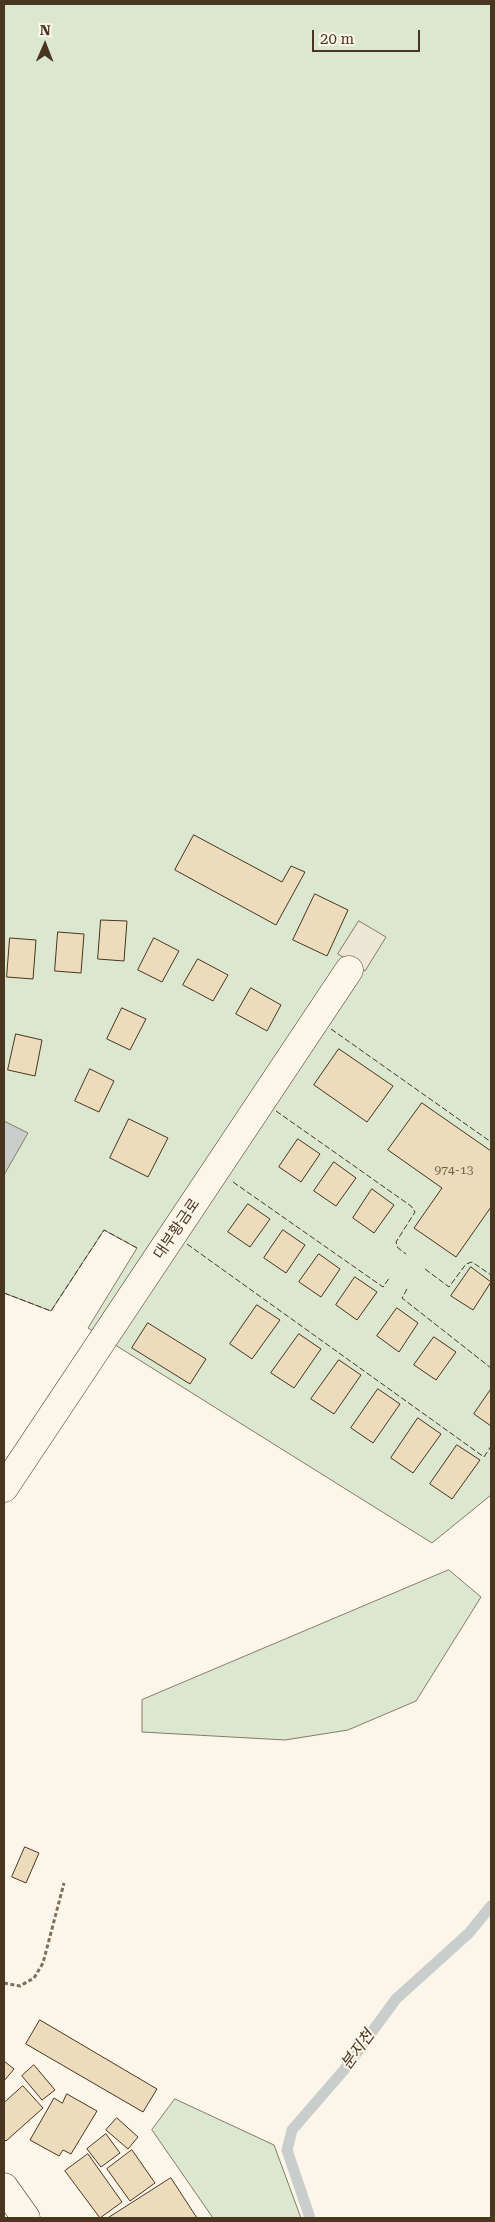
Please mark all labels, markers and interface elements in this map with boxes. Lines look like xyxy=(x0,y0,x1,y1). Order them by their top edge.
north arrow xyxy=(20,20,70,70)
scale bar xyxy=(315,20,422,52)
text: N xyxy=(40,22,51,38)
text: 20 m xyxy=(320,30,354,48)
house number: 974-13 xyxy=(435,1163,473,1177)
street label: 대부황금로 xyxy=(150,1195,204,1263)
water label: 분지천 xyxy=(337,2026,379,2074)

